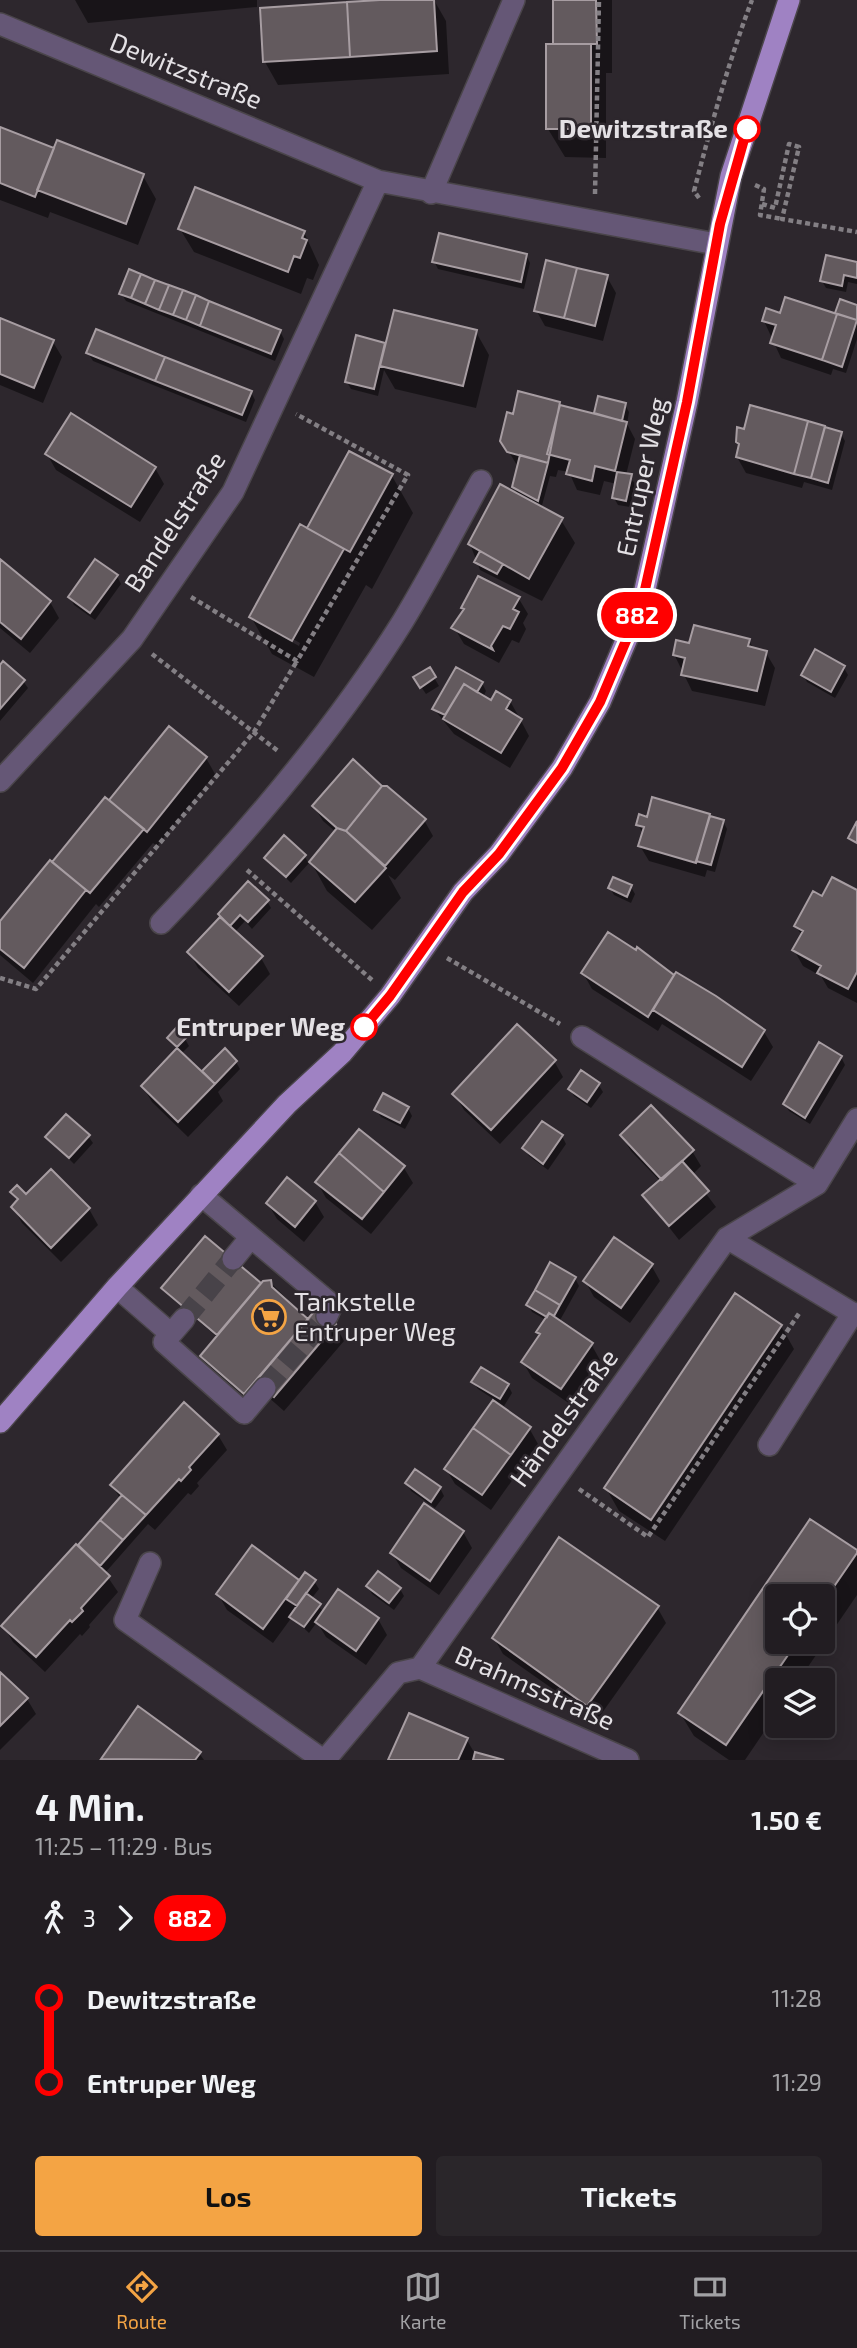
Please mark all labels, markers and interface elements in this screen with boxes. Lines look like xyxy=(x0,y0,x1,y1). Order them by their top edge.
street label: Dewitzstraße xyxy=(106,25,267,114)
place label: Dewitzstraße xyxy=(559,112,728,143)
marker: Dewitzstraße xyxy=(734,116,760,142)
street label: Entruper Weg xyxy=(609,394,673,559)
street label: Bandelstraße xyxy=(117,445,231,597)
line badge: 882 xyxy=(597,592,677,638)
text: 882 xyxy=(615,600,659,629)
place label: Entruper Weg xyxy=(176,1010,345,1041)
marker: Entruper Weg xyxy=(351,1014,377,1040)
place label: Tankstelle Entruper Weg xyxy=(294,1285,456,1346)
supermarket icon: Tankstelle Entruper Weg xyxy=(250,1298,288,1336)
street label: Händelstraße xyxy=(502,1342,623,1492)
map controls xyxy=(765,1584,835,1738)
button: locate xyxy=(765,1584,835,1654)
street label: Brahmsstraße xyxy=(451,1638,620,1736)
button: layers xyxy=(765,1668,835,1738)
text: 4 Min. xyxy=(35,1783,145,1829)
text: 1.50 € xyxy=(751,1804,822,1835)
text: 11:25 – 11:29 · Bus xyxy=(35,1832,212,1860)
icon: walk xyxy=(35,1899,73,1937)
icon: forward xyxy=(106,1899,144,1937)
text: 882 xyxy=(168,1903,212,1932)
text: 3 xyxy=(83,1904,96,1932)
text: Dewitzstraße xyxy=(87,1983,256,2014)
text: 11:28 xyxy=(771,1984,822,2012)
text: Entruper Weg xyxy=(87,2067,256,2098)
text: 11:29 xyxy=(772,2068,822,2096)
button: Los xyxy=(35,2156,422,2236)
button: Tickets xyxy=(436,2156,822,2236)
tab: Route xyxy=(116,2268,167,2333)
tab: Karte xyxy=(400,2268,446,2333)
tab: Tickets xyxy=(679,2268,741,2333)

